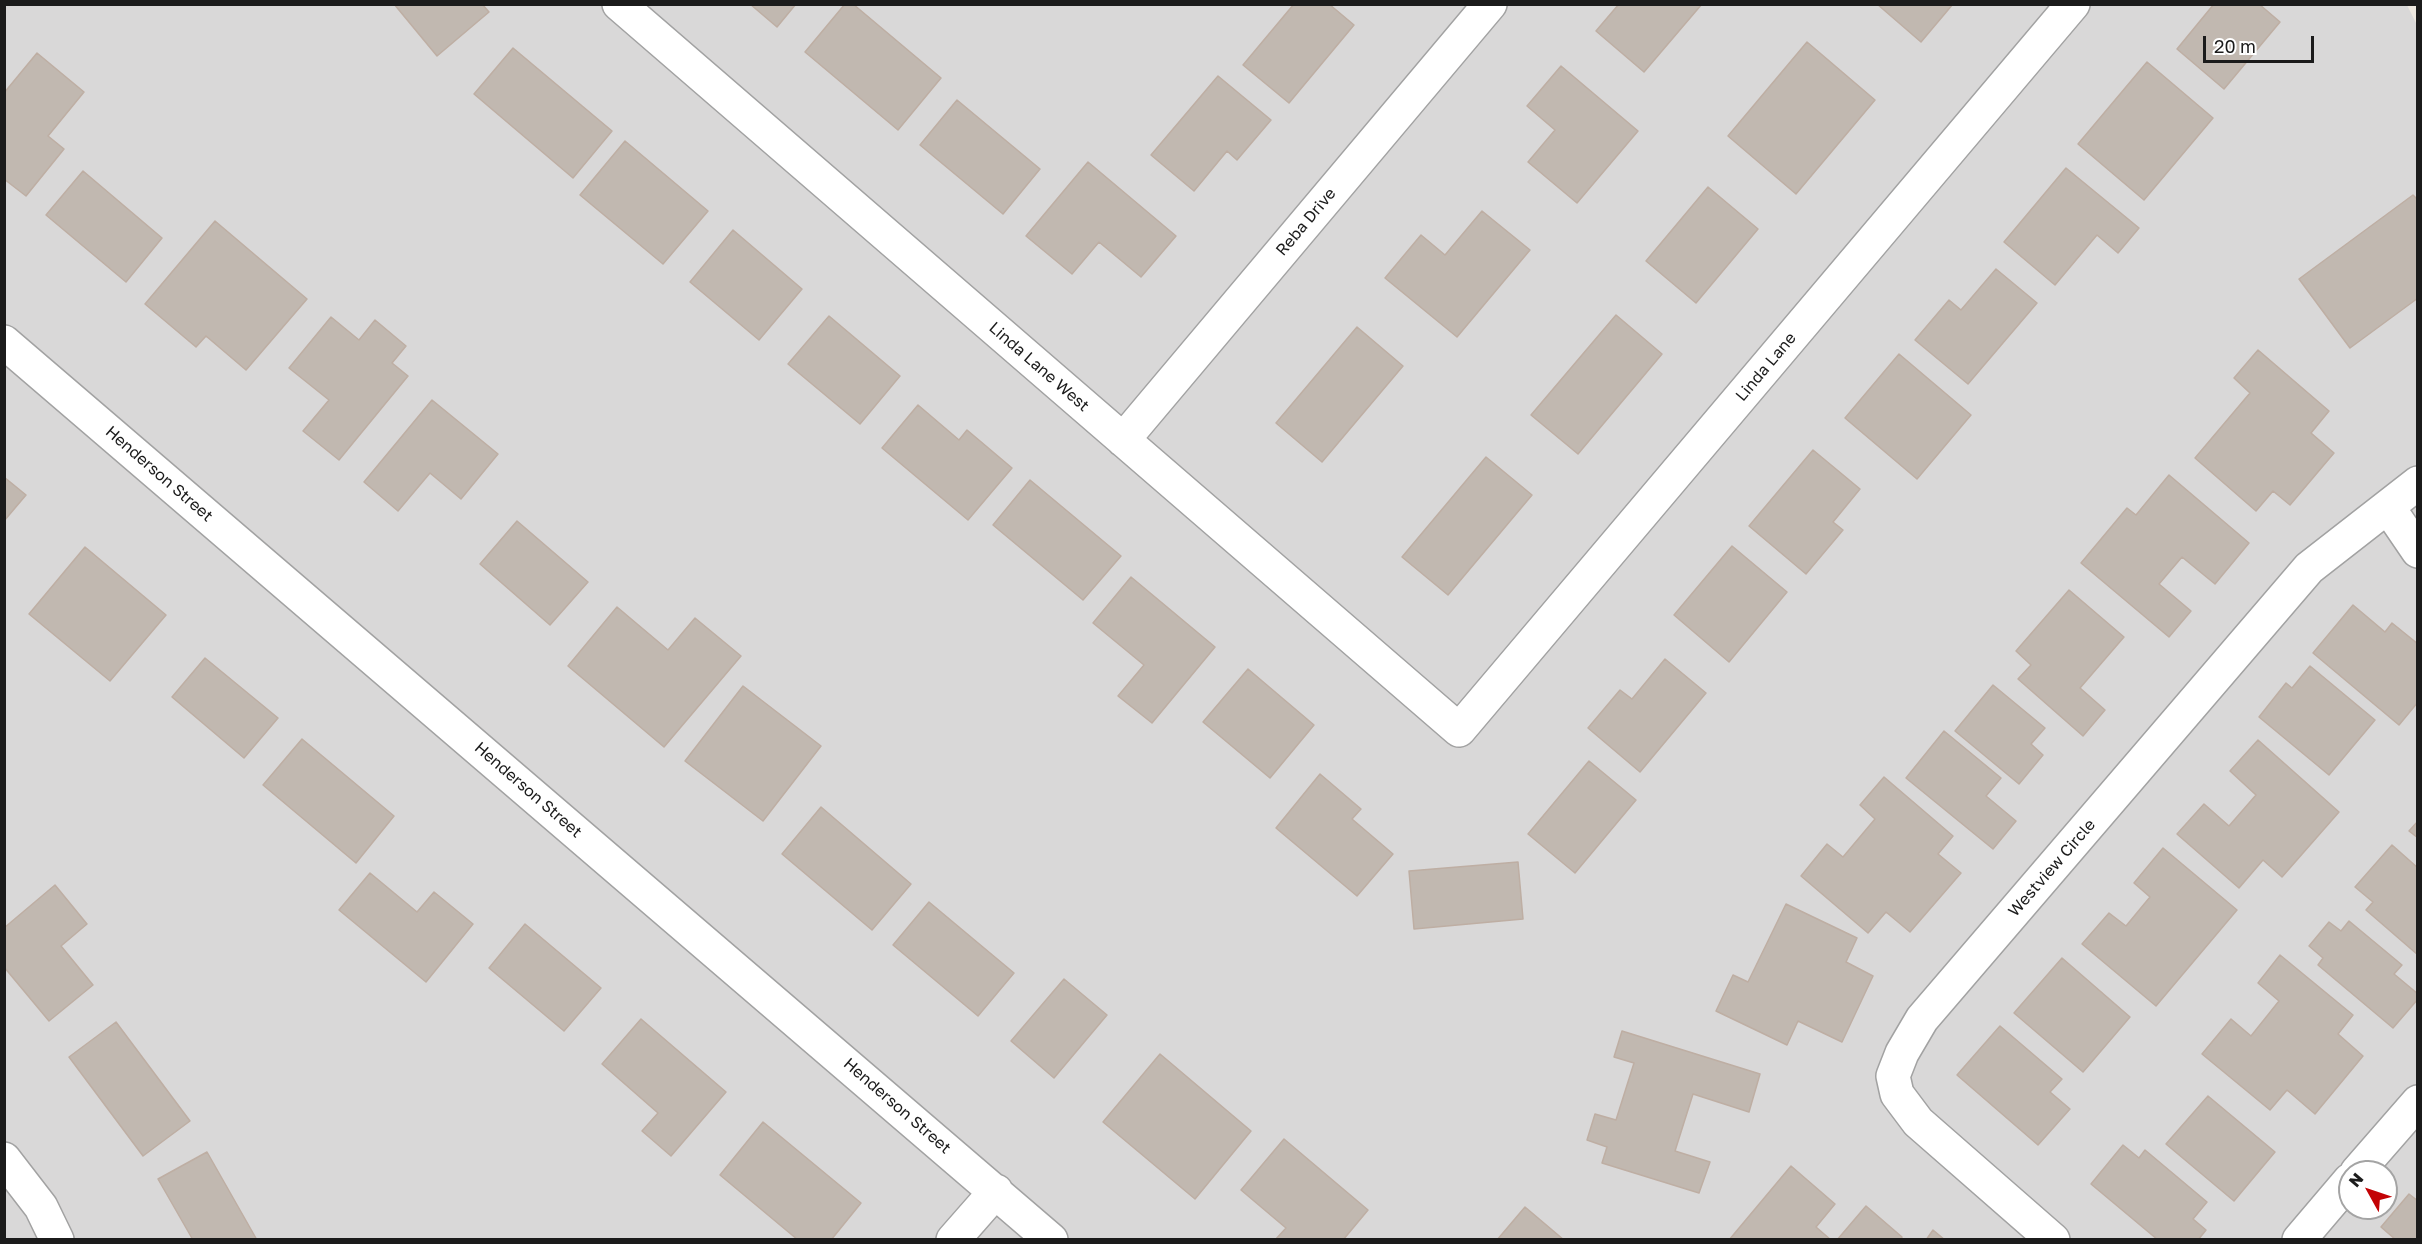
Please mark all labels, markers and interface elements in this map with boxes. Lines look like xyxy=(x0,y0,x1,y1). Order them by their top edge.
scale bar xyxy=(2206,24,2317,62)
text: 20 m xyxy=(2214,35,2256,57)
street label: Reba Drive xyxy=(1272,184,1340,260)
street label: Linda Lane West xyxy=(985,318,1093,416)
street label: Linda Lane xyxy=(1732,329,1800,405)
street label: Henderson Street xyxy=(101,422,217,526)
street label: Henderson Street xyxy=(470,738,586,842)
street label: Westview Circle xyxy=(2004,815,2100,921)
street label: Henderson Street xyxy=(839,1054,955,1158)
north arrow xyxy=(2338,1160,2398,1220)
text: N xyxy=(2344,1169,2367,1191)

